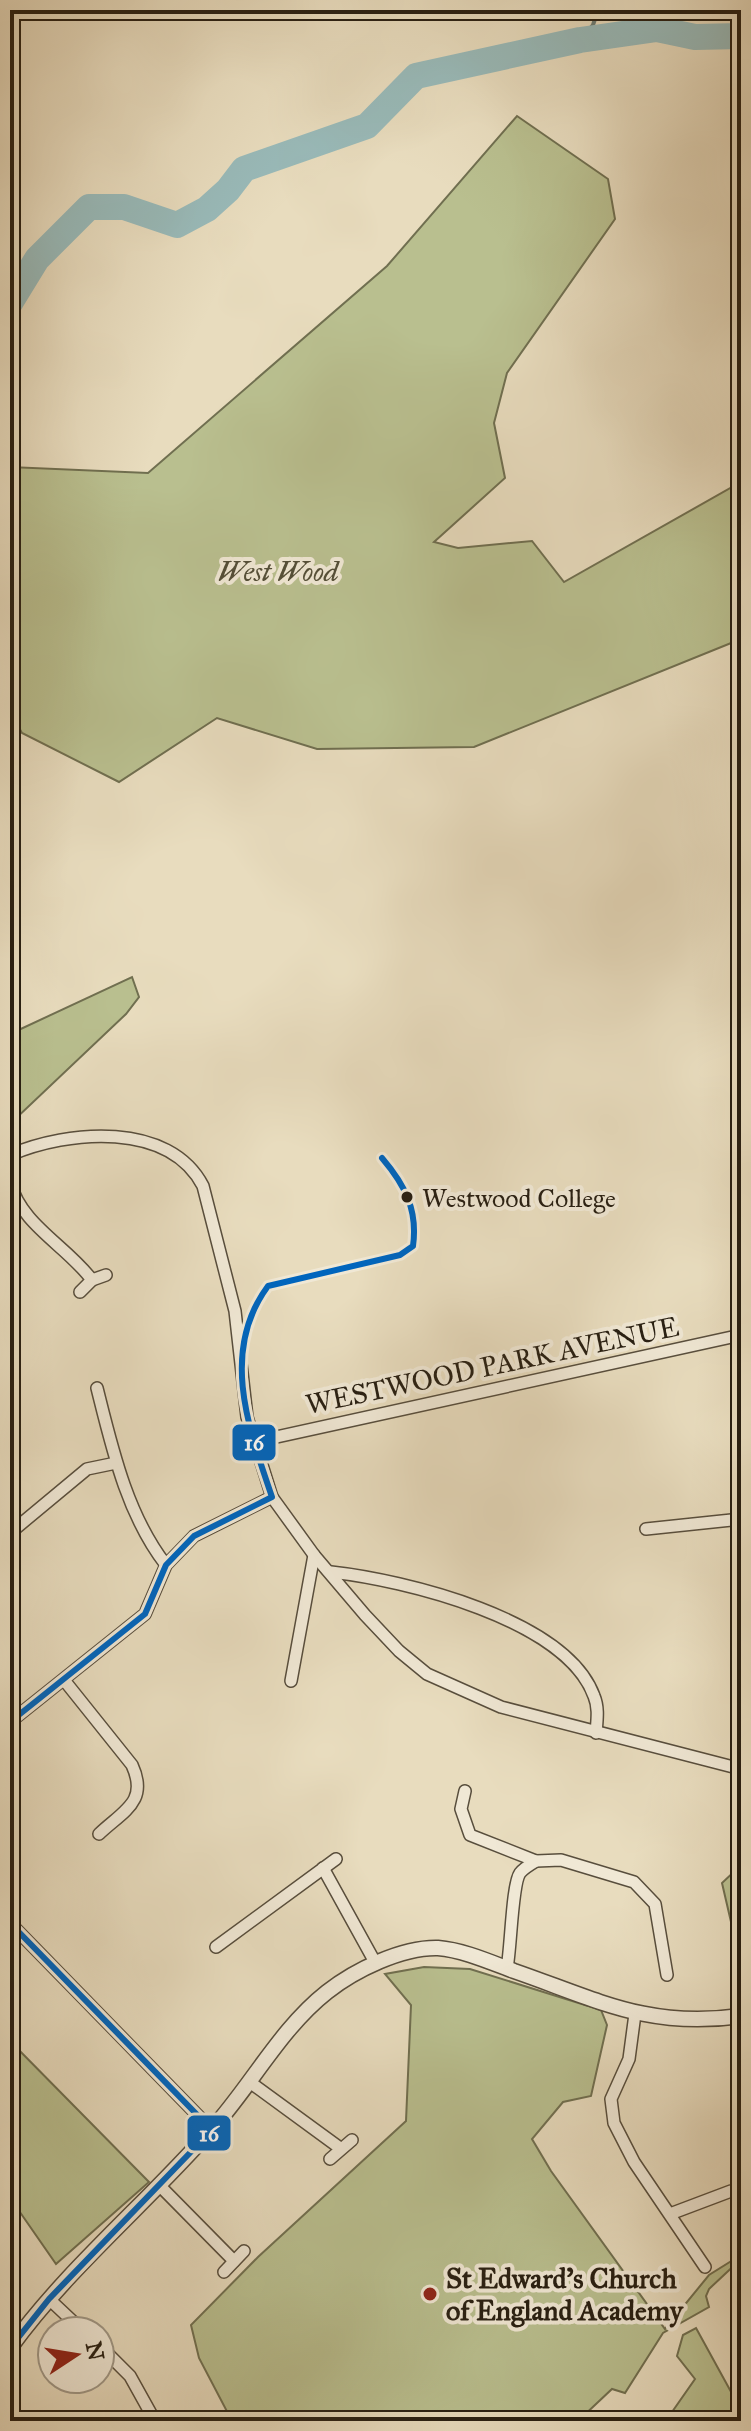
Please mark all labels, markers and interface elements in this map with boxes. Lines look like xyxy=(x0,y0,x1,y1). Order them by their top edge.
park label: West Wood xyxy=(218,554,341,589)
place label: Westwood College xyxy=(422,1182,616,1214)
marker: Westwood College xyxy=(399,1189,415,1205)
street label: WESTWOOD PARK AVENUE xyxy=(302,1309,682,1422)
line badge: 16 xyxy=(231,1423,277,1462)
text: 16 xyxy=(244,1429,266,1456)
line badge: 16 xyxy=(186,2114,232,2152)
text: 16 xyxy=(199,2120,221,2147)
place label: St Edward's Church of England Academy xyxy=(446,2261,684,2328)
marker: St Edward's Church of England Academy xyxy=(421,2285,439,2303)
north arrow xyxy=(36,2315,116,2395)
text: N xyxy=(80,2339,110,2363)

